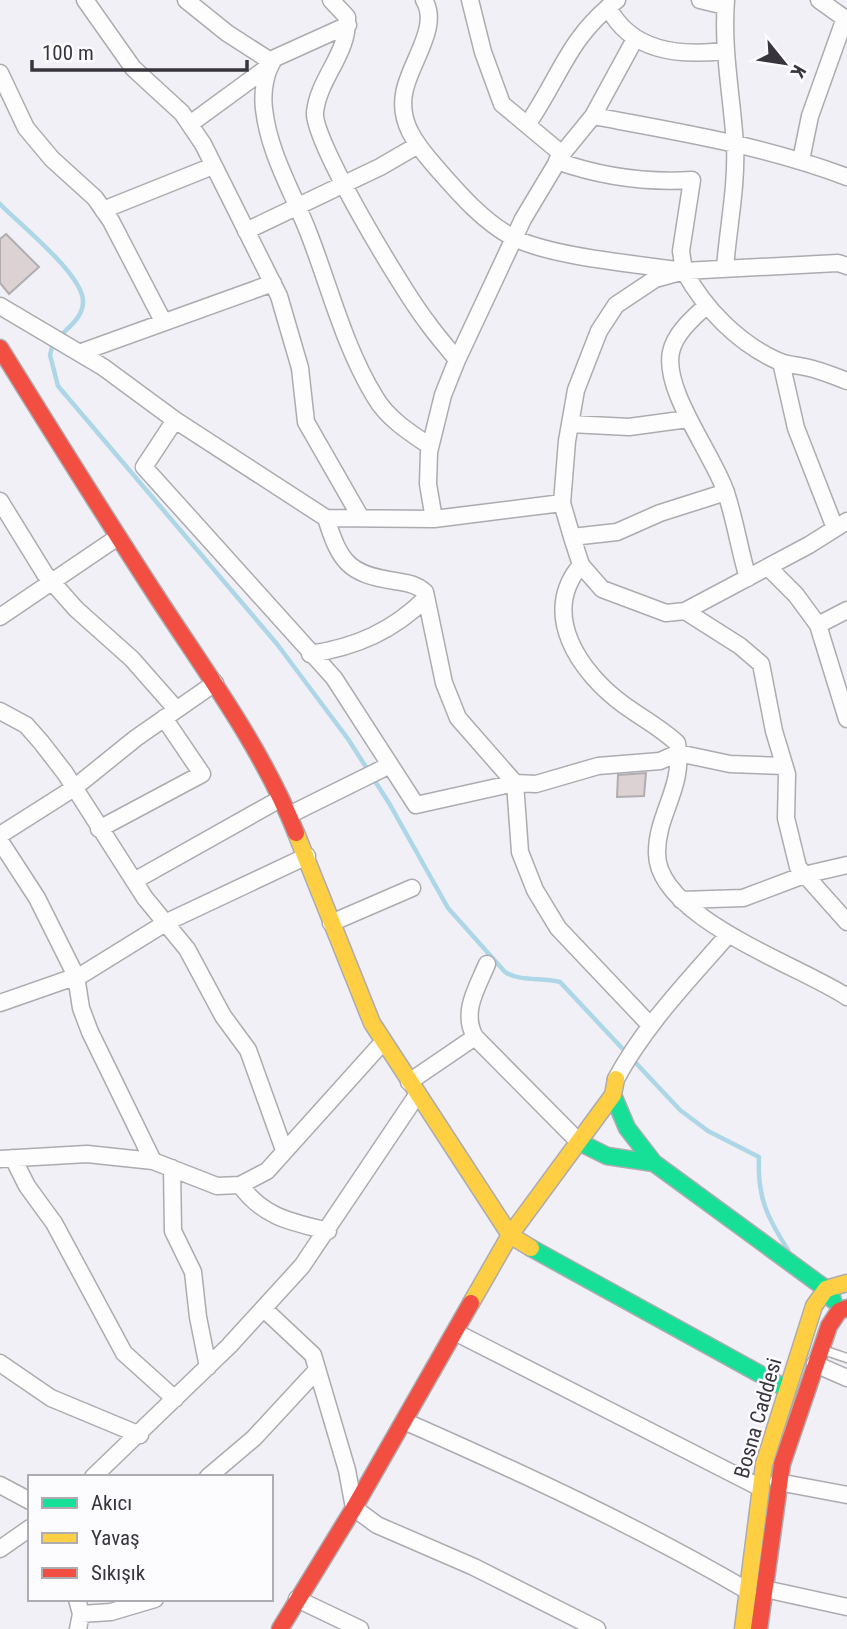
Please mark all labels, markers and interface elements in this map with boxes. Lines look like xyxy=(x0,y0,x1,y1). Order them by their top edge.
scale bar xyxy=(32,28,247,72)
north arrow xyxy=(749,28,819,98)
text: 100 m xyxy=(42,41,94,65)
text: K xyxy=(785,61,811,82)
street label: Bosna Caddesi xyxy=(729,1355,787,1481)
legend xyxy=(28,1475,273,1601)
text: Akıcı xyxy=(91,1491,132,1515)
text: Yavaş xyxy=(91,1526,140,1550)
text: Sıkışık xyxy=(91,1561,146,1585)

